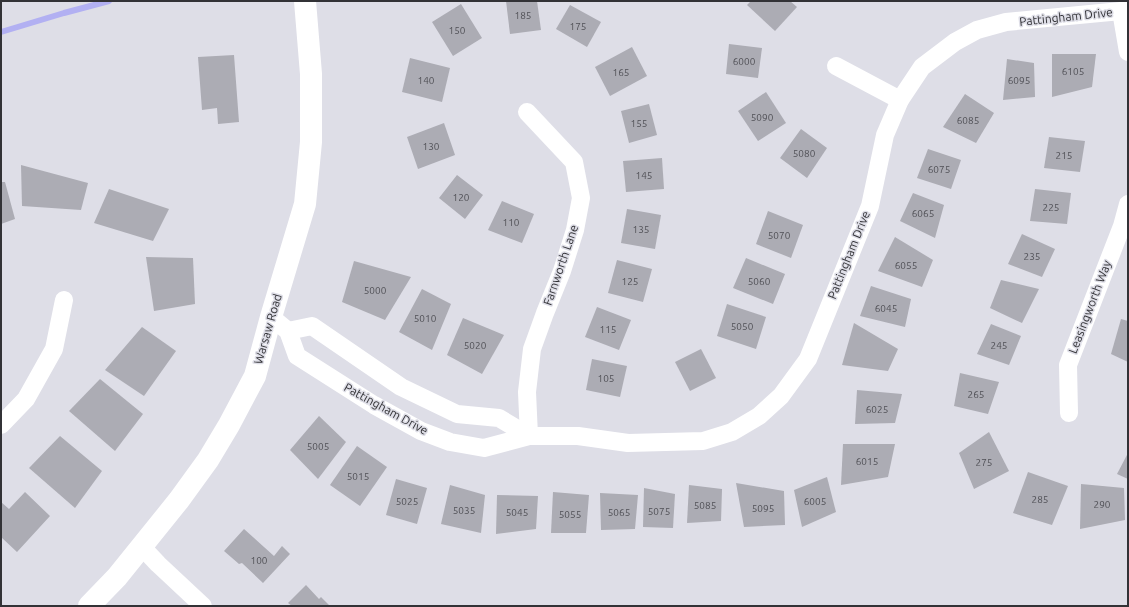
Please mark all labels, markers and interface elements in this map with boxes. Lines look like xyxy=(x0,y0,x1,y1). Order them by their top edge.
street label: Pattingham Drive xyxy=(1019,5,1113,28)
house number: 185 xyxy=(515,10,531,21)
house number: 175 xyxy=(570,21,586,32)
house number: 150 xyxy=(449,25,466,36)
house number: 6000 xyxy=(733,56,756,67)
house number: 6105 xyxy=(1062,66,1084,77)
house number: 165 xyxy=(613,67,629,78)
house number: 140 xyxy=(418,75,435,86)
house number: 6095 xyxy=(1008,75,1030,86)
house number: 5090 xyxy=(751,112,774,123)
house number: 6085 xyxy=(957,115,979,126)
house number: 155 xyxy=(631,118,647,129)
house number: 130 xyxy=(423,141,440,152)
house number: 5080 xyxy=(793,148,816,159)
house number: 215 xyxy=(1056,150,1072,161)
house number: 6075 xyxy=(928,164,950,175)
house number: 145 xyxy=(636,170,652,181)
house number: 120 xyxy=(453,192,470,203)
house number: 225 xyxy=(1043,202,1059,213)
house number: 6065 xyxy=(912,208,934,219)
street label: Pattingham Drive xyxy=(825,209,872,301)
house number: 110 xyxy=(503,217,520,228)
street label: Farnworth Lane xyxy=(541,223,580,307)
house number: 135 xyxy=(633,224,649,235)
house number: 5070 xyxy=(768,230,791,241)
house number: 235 xyxy=(1024,251,1040,262)
street label: Leasingworth Way xyxy=(1066,258,1113,355)
house number: 6055 xyxy=(895,260,917,271)
house number: 125 xyxy=(622,276,638,287)
house number: 5060 xyxy=(748,276,771,287)
house number: 5000 xyxy=(364,285,387,296)
street label: Warsaw Road xyxy=(251,292,284,366)
house number: 6045 xyxy=(875,303,897,314)
house number: 5010 xyxy=(414,313,437,324)
house number: 5050 xyxy=(731,321,754,332)
house number: 115 xyxy=(600,324,616,335)
house number: 5020 xyxy=(464,340,487,351)
house number: 245 xyxy=(991,340,1007,351)
house number: 105 xyxy=(598,373,614,384)
street label: Pattingham Drive xyxy=(342,380,430,437)
house number: 265 xyxy=(968,389,984,400)
house number: 6025 xyxy=(866,404,888,415)
house number: 5005 xyxy=(307,441,329,452)
house number: 6015 xyxy=(856,456,878,467)
house number: 275 xyxy=(976,457,992,468)
house number: 5015 xyxy=(347,471,369,482)
house number: 285 xyxy=(1032,494,1048,505)
house number: 5025 xyxy=(396,496,418,507)
house number: 6005 xyxy=(804,496,826,507)
house number: 290 xyxy=(1094,499,1111,510)
house number: 5085 xyxy=(694,500,716,511)
house number: 5095 xyxy=(752,503,774,514)
house number: 5035 xyxy=(453,505,475,516)
house number: 5075 xyxy=(648,506,670,517)
house number: 5045 xyxy=(506,507,528,518)
house number: 5065 xyxy=(608,507,630,518)
house number: 5055 xyxy=(559,509,581,520)
house number: 100 xyxy=(251,555,268,566)

